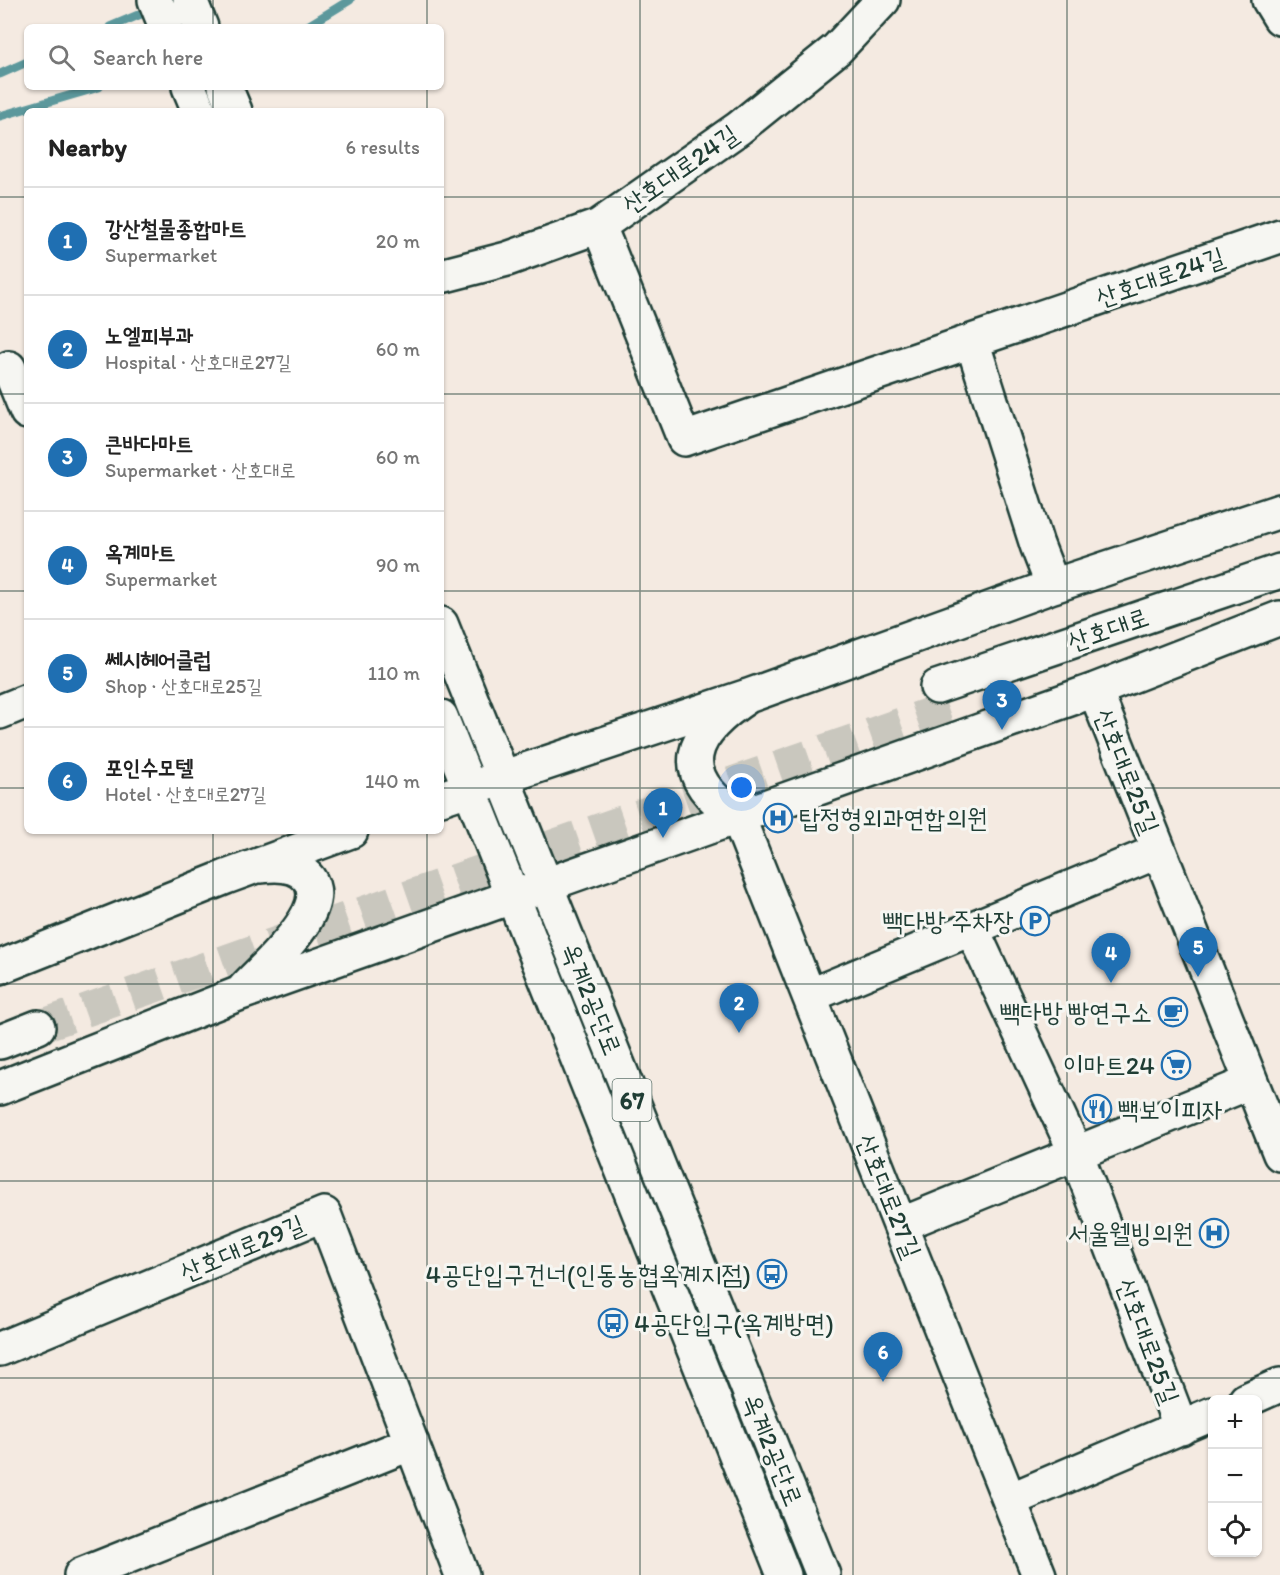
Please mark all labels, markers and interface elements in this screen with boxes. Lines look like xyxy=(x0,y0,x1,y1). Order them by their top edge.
search box xyxy=(24,24,444,90)
icon: search xyxy=(45,41,78,74)
text: Search here xyxy=(93,44,203,71)
street label: 산호대로24길 xyxy=(616,117,744,221)
text: Nearby xyxy=(48,131,127,163)
text: 6 results xyxy=(346,135,420,159)
text: 강산철물종합마트 xyxy=(105,215,247,242)
text: 1 xyxy=(63,229,72,253)
text: 20 m xyxy=(376,229,420,253)
street label: 산호대로24길 xyxy=(1091,240,1229,314)
text: Supermarket xyxy=(105,243,217,267)
text: 노엘피부과 xyxy=(105,322,194,349)
text: 2 xyxy=(62,337,73,361)
text: 60 m xyxy=(376,337,420,361)
text: Hospital · 산호대로27길 xyxy=(105,350,291,374)
text: 큰바다마트 xyxy=(105,430,194,457)
text: 3 xyxy=(62,445,73,469)
text: 60 m xyxy=(376,445,420,469)
text: Supermarket · 산호대로 xyxy=(105,458,296,482)
text: 옥계마트 xyxy=(105,539,176,566)
text: 4 xyxy=(61,553,74,577)
text: 90 m xyxy=(376,553,420,577)
text: Supermarket xyxy=(105,567,217,591)
street label: 산호대로 xyxy=(1063,600,1153,658)
text: 쎄시헤어클럽 xyxy=(105,646,211,673)
text: 5 xyxy=(62,661,73,685)
text: 110 m xyxy=(368,661,420,685)
text: Shop · 산호대로25길 xyxy=(105,674,262,698)
pin: 3 xyxy=(982,680,1022,730)
street label: 산호대로25길 xyxy=(1087,704,1167,838)
text: 포인수모텔 xyxy=(105,754,194,781)
text: 6 xyxy=(62,769,73,793)
text: 140 m xyxy=(365,769,420,793)
your location xyxy=(727,773,756,802)
text: Hotel · 산호대로27길 xyxy=(105,782,266,806)
pin: 1 xyxy=(644,788,682,838)
hospital icon: 탑정형외과연합의원 xyxy=(762,802,794,834)
place label: 탑정형외과연합의원 xyxy=(799,802,987,834)
place label: 빽다방 주차장 xyxy=(883,905,1014,937)
parking icon: 빽다방 주차장 xyxy=(1019,905,1051,937)
pin: 5 xyxy=(1178,928,1218,977)
pin: 4 xyxy=(1092,934,1130,983)
street label: 옥계2공단로 xyxy=(555,938,629,1060)
pin: 2 xyxy=(720,984,758,1033)
place label: 빽다방 빵연구소 xyxy=(1000,996,1152,1028)
cafe icon: 빽다방 빵연구소 xyxy=(1157,996,1189,1028)
place label: 이마트24 xyxy=(1063,1049,1155,1081)
supermarket icon: 이마트24 xyxy=(1160,1049,1192,1081)
road number: 67 xyxy=(612,1079,652,1121)
restaurant icon: 빽보이피자 xyxy=(1081,1093,1113,1125)
place label: 빽보이피자 xyxy=(1118,1093,1223,1125)
street label: 산호대로27길 xyxy=(850,1129,928,1263)
street label: 산호대로29길 xyxy=(175,1207,309,1288)
place label: 서울웰빙의원 xyxy=(1067,1217,1193,1249)
hospital icon: 서울웰빙의원 xyxy=(1198,1217,1230,1249)
place label: 4공단입구건너(인동농협옥계지점) xyxy=(426,1258,751,1290)
bus stop icon: 4공단입구건너(인동농협옥계지점) xyxy=(756,1258,788,1290)
street label: 산호대로25길 xyxy=(1109,1274,1187,1408)
bus stop icon: 4공단입구(옥계방면) xyxy=(597,1307,629,1339)
place label: 4공단입구(옥계방면) xyxy=(634,1307,834,1339)
pin: 6 xyxy=(864,1332,902,1382)
street label: 옥계2공단로 xyxy=(736,1389,810,1511)
map controls xyxy=(1208,1395,1262,1557)
button: + xyxy=(1208,1395,1262,1449)
button: − xyxy=(1208,1449,1262,1503)
button: locate xyxy=(1208,1503,1262,1557)

